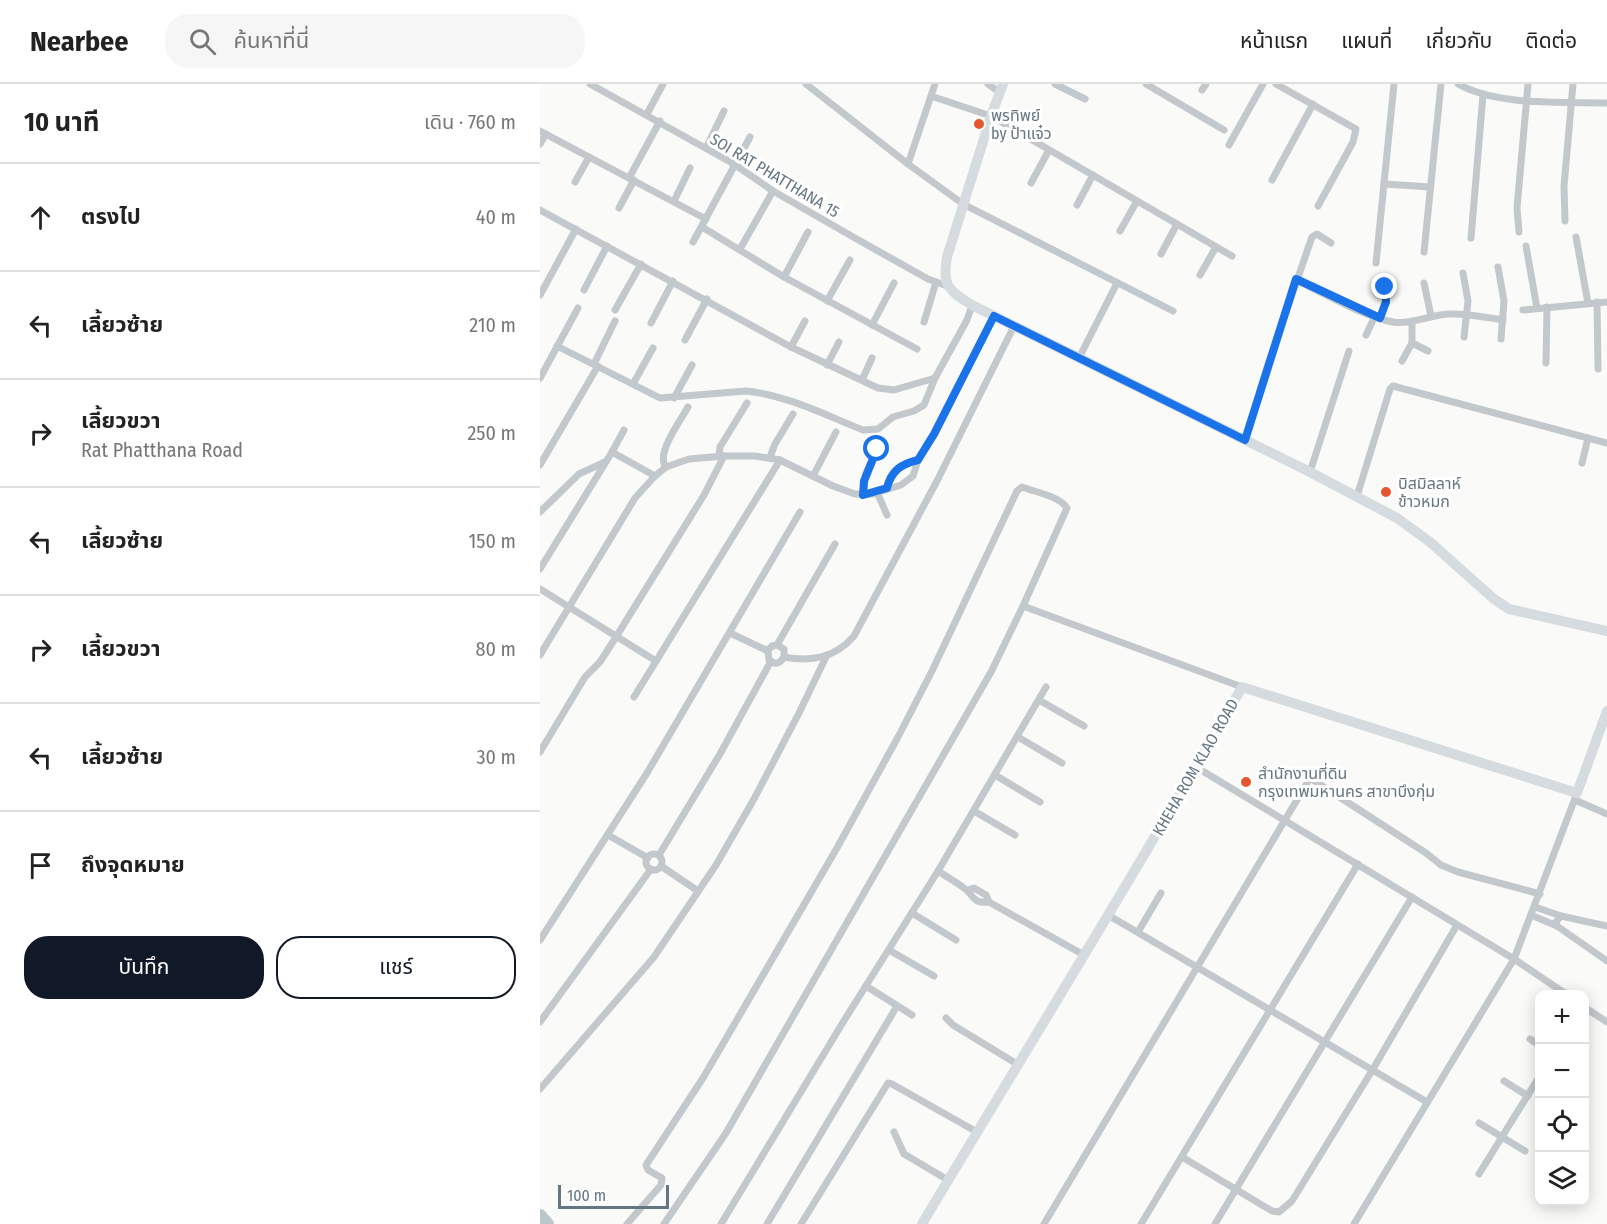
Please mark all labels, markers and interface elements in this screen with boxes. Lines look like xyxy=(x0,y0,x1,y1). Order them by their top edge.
search box xyxy=(165,14,585,68)
text: Nearbee xyxy=(30,25,129,58)
icon: search xyxy=(186,25,219,58)
text: ค้นหาที่นี่ xyxy=(234,27,309,54)
text: หน้าแรก xyxy=(1240,28,1308,54)
text: แผนที่ xyxy=(1341,28,1392,54)
text: เกี่ยวกับ xyxy=(1425,28,1492,54)
text: ติดต่อ xyxy=(1525,28,1577,54)
place label: พรทิพย์ by ป้าแจ๋ว xyxy=(991,106,1052,143)
text: 10 นาที xyxy=(24,107,99,138)
text: เดิน · 760 m xyxy=(424,110,516,134)
marker: พรทิพย์ by ป้าแจ๋ว xyxy=(972,117,986,131)
street label: SOI RAT PHATTHANA 15 xyxy=(707,129,843,222)
icon: ahead xyxy=(24,201,57,234)
text: ตรงไป xyxy=(81,203,141,230)
text: 40 m xyxy=(476,205,516,229)
route end xyxy=(1371,273,1397,299)
icon: left xyxy=(24,309,57,342)
text: เลี้ยวซ้าย xyxy=(81,311,163,338)
text: 210 m xyxy=(469,313,516,337)
text: เลี้ยวขวา xyxy=(81,407,161,434)
icon: right xyxy=(24,417,57,450)
text: 250 m xyxy=(468,421,516,445)
route start xyxy=(863,435,889,461)
text: Rat Phatthana Road xyxy=(81,438,243,462)
place label: บิสมิลลาห์ ข้าวหมก xyxy=(1398,474,1461,511)
marker: บิสมิลลาห์ ข้าวหมก xyxy=(1379,485,1393,499)
icon: left xyxy=(24,525,57,558)
text: เลี้ยวซ้าย xyxy=(81,527,163,554)
text: 150 m xyxy=(469,529,516,553)
icon: right xyxy=(24,633,57,666)
text: เลี้ยวขวา xyxy=(81,635,161,662)
text: 80 m xyxy=(476,637,516,661)
street label: KHEHA ROM KLAO ROAD xyxy=(1148,695,1242,839)
icon: left xyxy=(24,741,57,774)
text: เลี้ยวซ้าย xyxy=(81,743,163,770)
text: 30 m xyxy=(476,745,516,769)
place label: สำนักงานที่ดิน กรุงเทพมหานคร สาขาบึงกุ่ม xyxy=(1258,762,1435,801)
marker: สำนักงานที่ดิน กรุงเทพมหานคร สาขาบึงกุ่ม xyxy=(1239,775,1253,789)
icon: arrive xyxy=(24,849,57,882)
text: ถึงจุดหมาย xyxy=(81,851,185,878)
button: บันทึก xyxy=(24,936,264,999)
button: แชร์ xyxy=(276,936,516,999)
map controls xyxy=(1535,990,1589,1206)
button: + xyxy=(1535,990,1589,1044)
button: − xyxy=(1535,1044,1589,1098)
button: locate xyxy=(1535,1098,1589,1152)
button: layers xyxy=(1535,1152,1589,1206)
scale bar xyxy=(558,1182,669,1210)
text: 100 m xyxy=(567,1186,606,1205)

